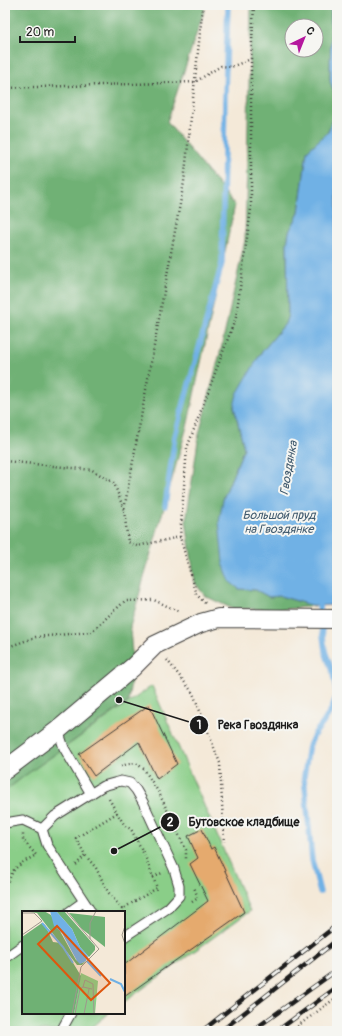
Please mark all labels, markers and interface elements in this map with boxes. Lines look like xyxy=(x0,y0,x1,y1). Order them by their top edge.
scale bar xyxy=(20,18,75,44)
north arrow xyxy=(284,18,324,58)
text: С xyxy=(304,24,318,38)
text: 20 m xyxy=(26,25,55,40)
water label: Гвоздянка xyxy=(277,438,301,496)
water label: Большой пруд на Гвоздянке xyxy=(243,508,317,537)
callout: Река Гвоздянка xyxy=(189,713,306,737)
text: 1 xyxy=(197,718,201,733)
text: Река Гвоздянка xyxy=(218,718,299,733)
callout: Бутовское кладбище xyxy=(160,810,307,834)
text: 2 xyxy=(167,815,174,830)
text: Бутовское кладбище xyxy=(188,815,301,830)
inset map xyxy=(22,911,125,1014)

